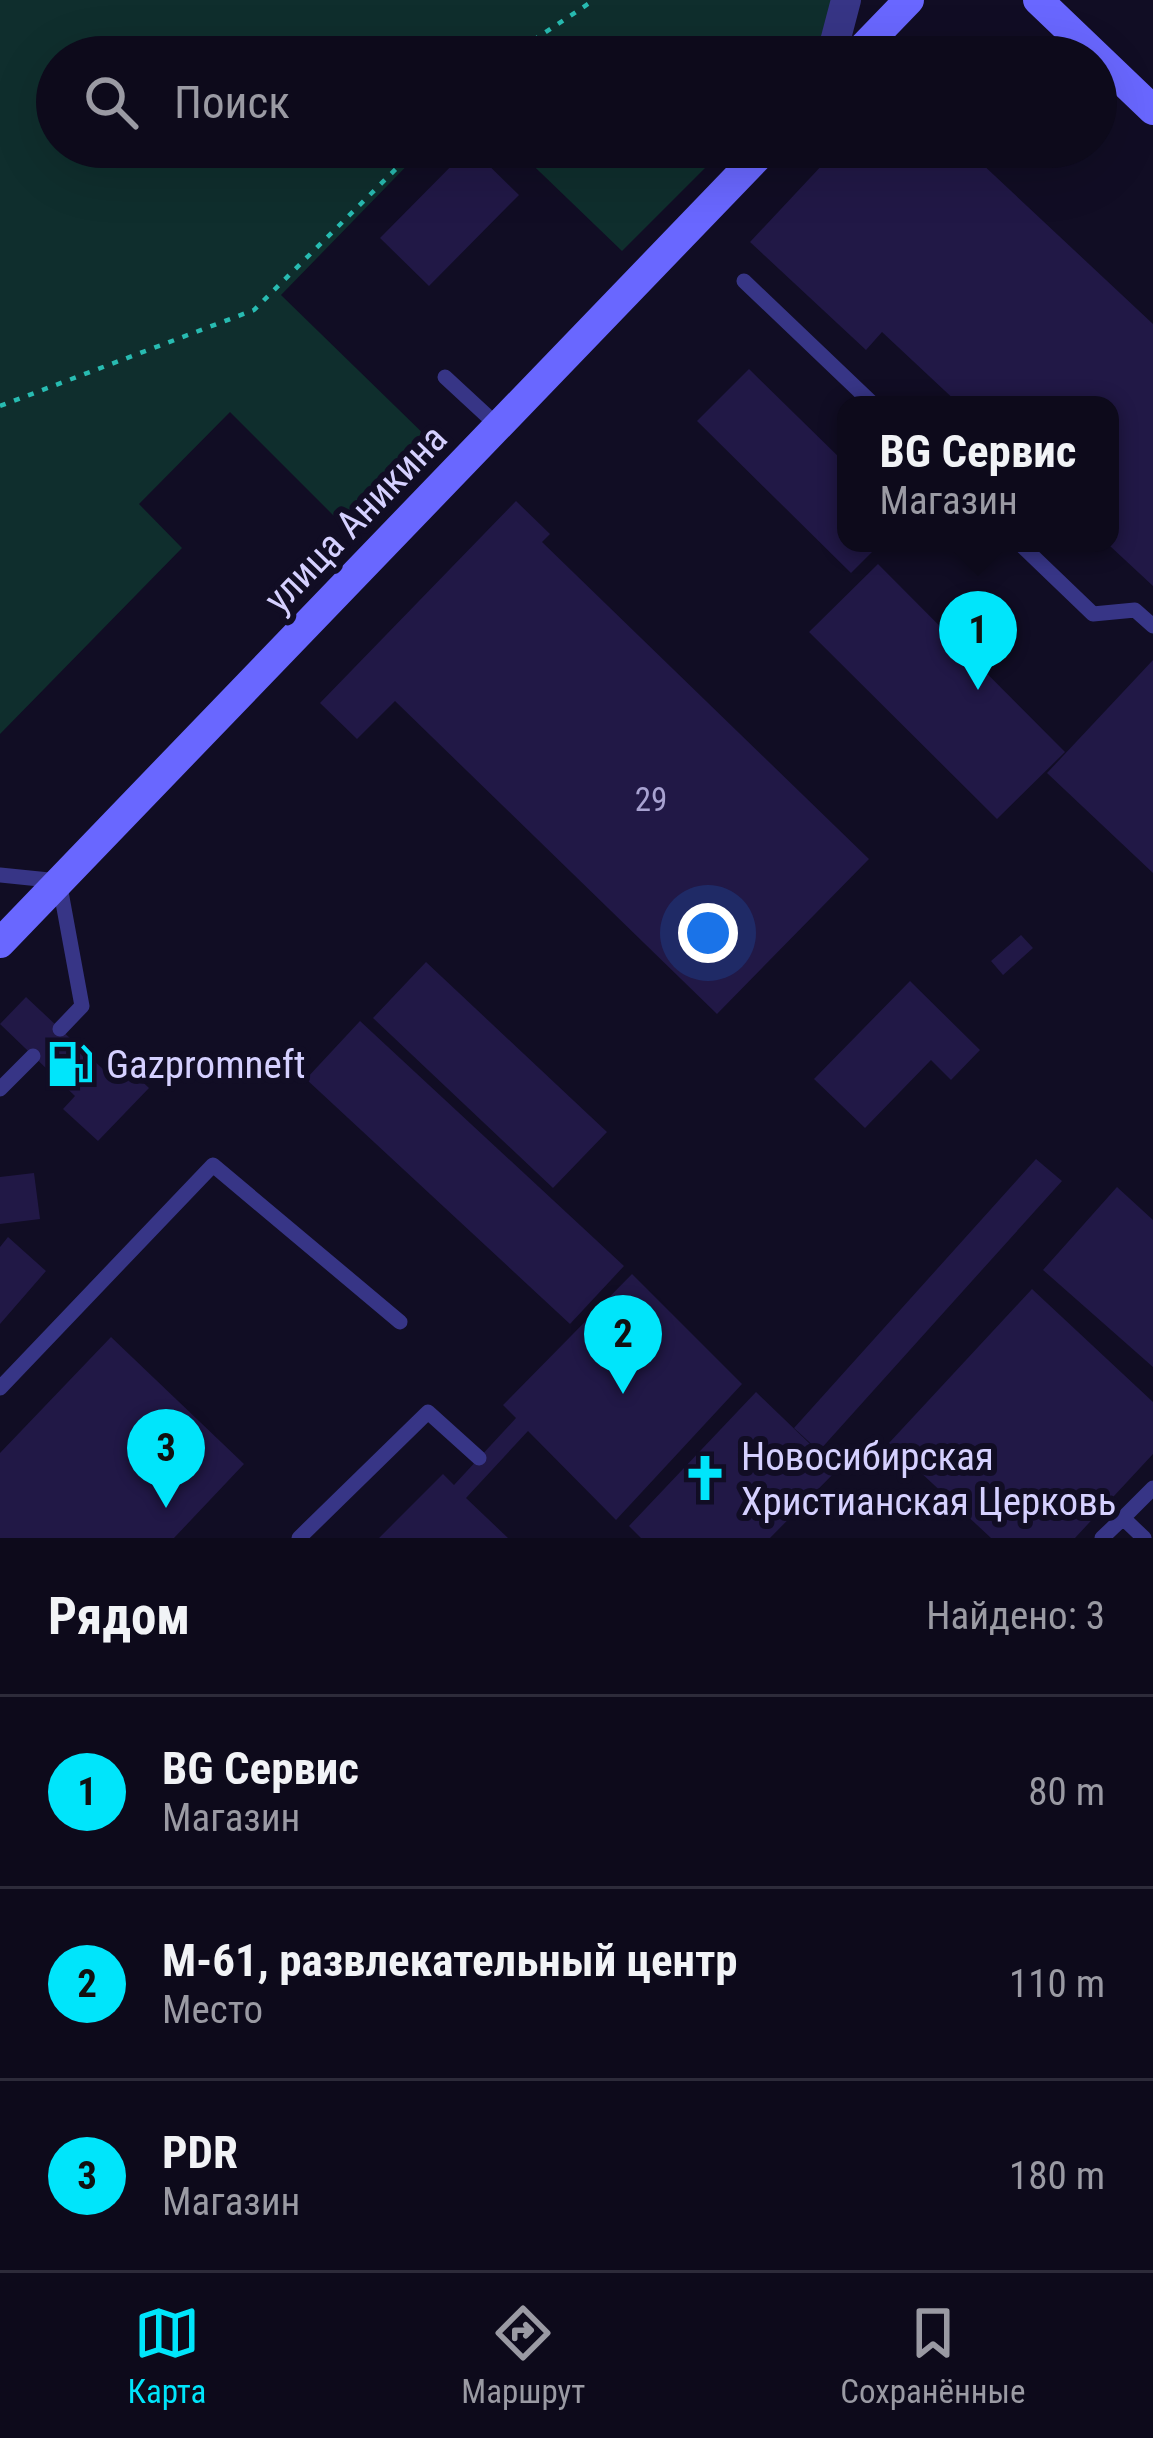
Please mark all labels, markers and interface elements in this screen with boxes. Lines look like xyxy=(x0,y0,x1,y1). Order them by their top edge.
search box xyxy=(36,36,1117,168)
icon: search xyxy=(78,69,144,135)
text: Поиск xyxy=(174,76,290,129)
popup xyxy=(837,396,1119,552)
street label: улица Аникина xyxy=(255,415,457,622)
text: BG Сервис xyxy=(879,425,1077,478)
text: Магазин xyxy=(879,478,1018,524)
pin: 1 xyxy=(939,591,1017,690)
house number: 29 xyxy=(635,780,667,819)
your location xyxy=(678,903,738,963)
fuel station icon: Gazpromneft xyxy=(45,1039,95,1089)
place label: Gazpromneft xyxy=(106,1042,306,1088)
pin: 2 xyxy=(584,1295,662,1394)
pin: 3 xyxy=(127,1409,205,1508)
place label: Новосибирская Христианская Церковь xyxy=(741,1434,1116,1525)
church icon: Новосибирская Христианская Церковь xyxy=(680,1453,730,1503)
text: Рядом xyxy=(48,1587,190,1646)
text: Найдено: 3 xyxy=(926,1593,1105,1639)
text: BG Сервис xyxy=(162,1742,359,1795)
text: 1 xyxy=(77,1769,97,1815)
text: 80 m xyxy=(1028,1769,1105,1815)
text: Магазин xyxy=(162,1795,300,1841)
text: M-61, развлекательный центр xyxy=(162,1934,738,1987)
text: 2 xyxy=(77,1961,97,2007)
text: 110 m xyxy=(1009,1961,1105,2007)
text: Место xyxy=(162,1987,263,2033)
text: PDR xyxy=(162,2126,238,2179)
text: 3 xyxy=(77,2153,97,2199)
text: 180 m xyxy=(1009,2153,1105,2199)
text: Магазин xyxy=(162,2179,300,2225)
tab: Карта xyxy=(127,2300,206,2411)
tab: Маршрут xyxy=(461,2300,585,2411)
tab: Сохранённые xyxy=(840,2300,1026,2411)

